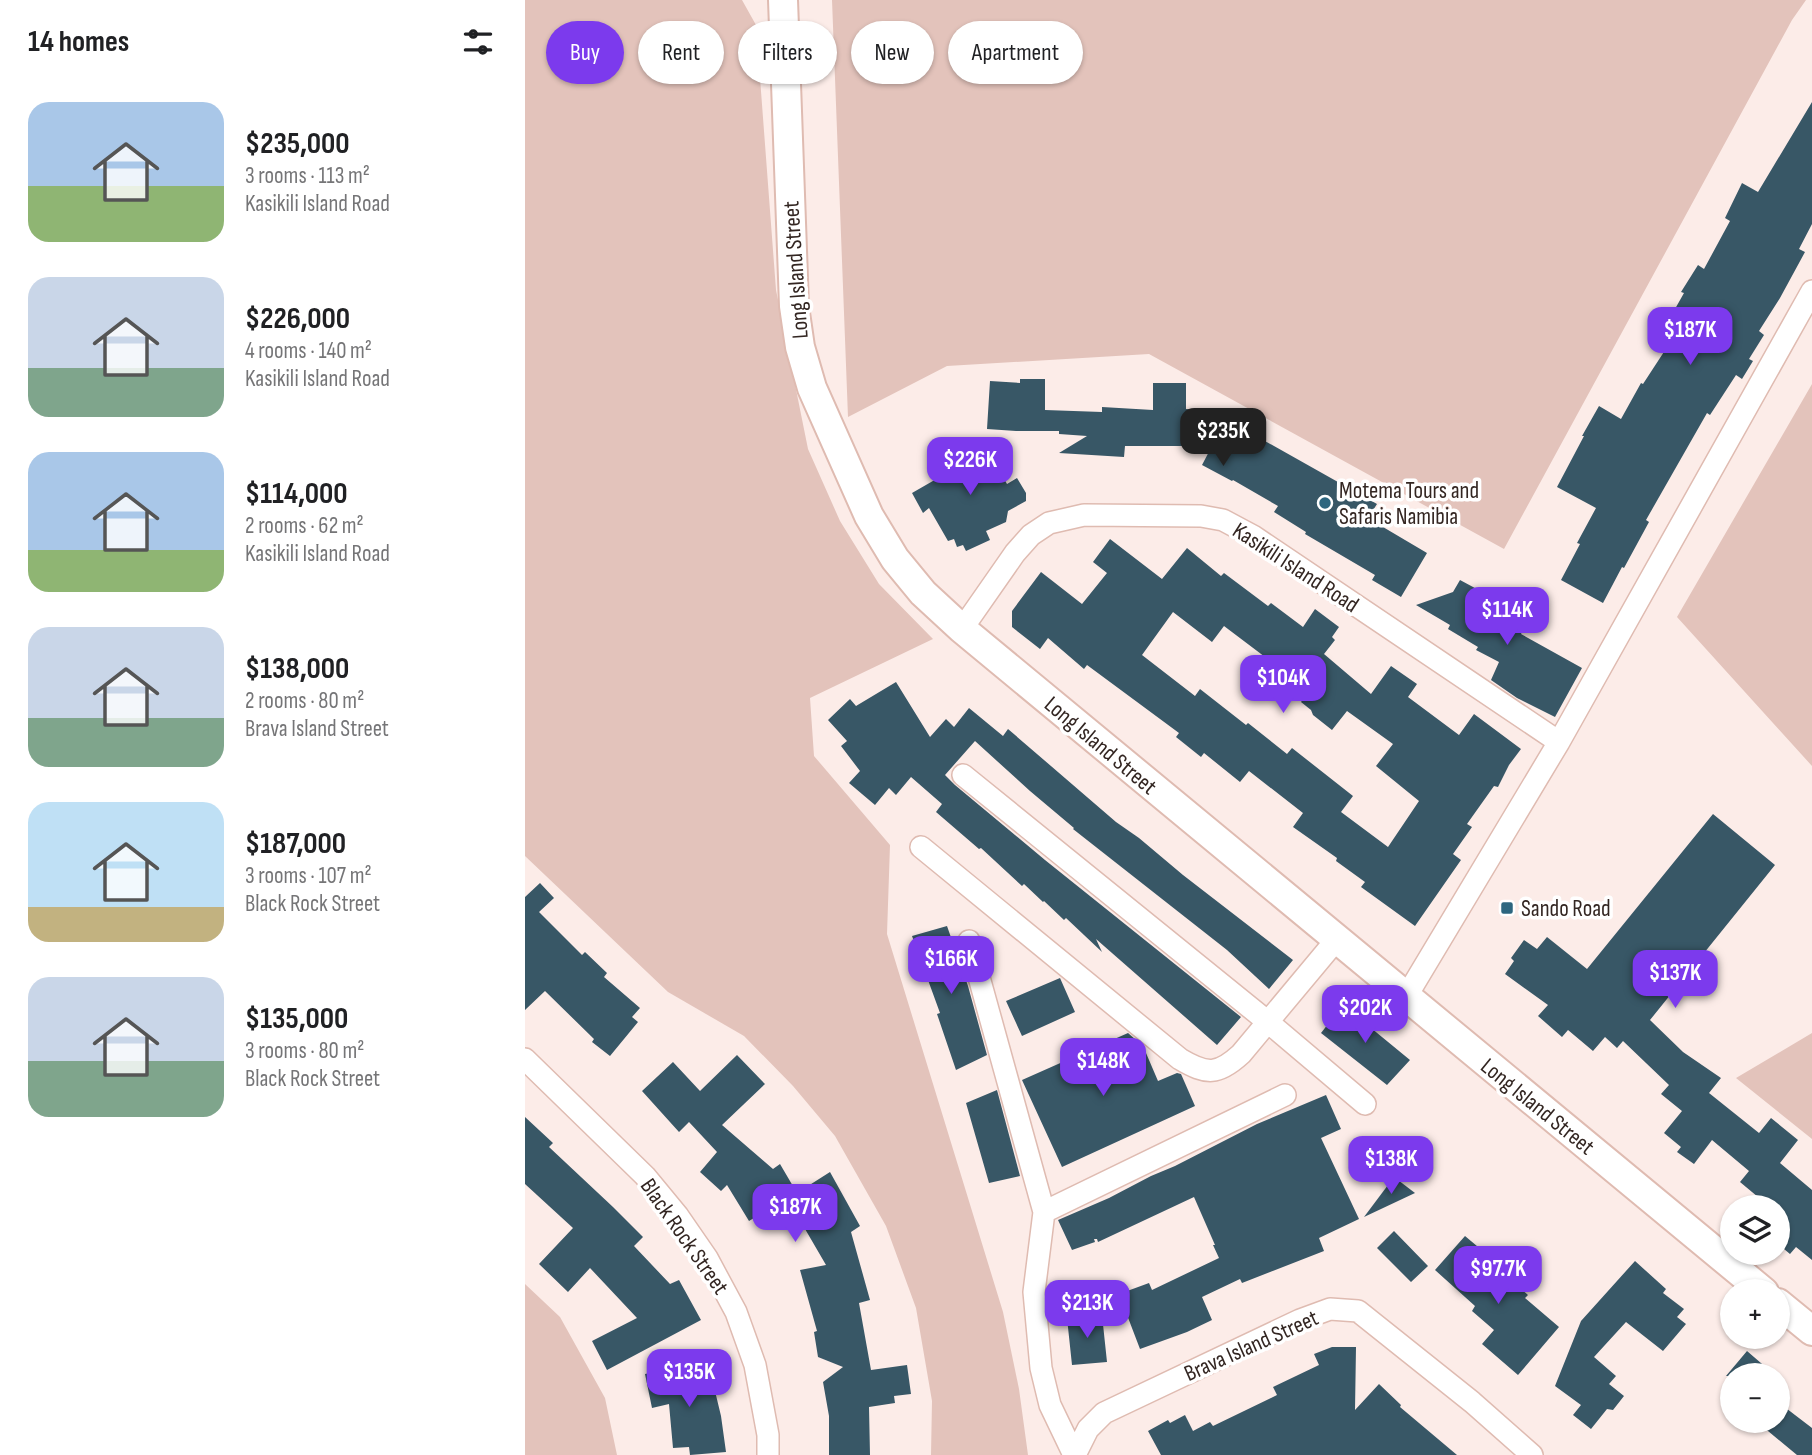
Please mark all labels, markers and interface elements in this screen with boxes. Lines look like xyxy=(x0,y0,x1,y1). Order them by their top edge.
chip: Buy xyxy=(546,21,624,84)
chip: Rent xyxy=(638,21,724,84)
chip: Filters xyxy=(738,21,837,84)
chip: New xyxy=(851,21,934,84)
chip: Apartment xyxy=(948,21,1083,84)
icon: filters xyxy=(459,23,497,61)
text: 14 homes xyxy=(28,24,129,60)
text: $235,000 xyxy=(245,126,350,162)
icon: home xyxy=(84,130,168,214)
text: 3 rooms · 113 m² xyxy=(245,162,370,190)
text: Kasikili Island Road xyxy=(245,190,390,218)
street label: Long Island Street xyxy=(777,200,815,340)
text: $226,000 xyxy=(245,301,350,337)
icon: home xyxy=(84,305,168,389)
pin: $187K xyxy=(1641,308,1739,367)
text: $187K xyxy=(1663,316,1717,344)
text: 4 rooms · 140 m² xyxy=(245,337,372,365)
text: Kasikili Island Road xyxy=(245,365,390,393)
pin: $235K xyxy=(1174,408,1272,468)
text: $235K xyxy=(1196,417,1250,445)
pin: $226K xyxy=(921,438,1019,497)
text: $226K xyxy=(943,446,997,474)
text: $114,000 xyxy=(245,476,348,512)
place label: Motema Tours and Safaris Namibia xyxy=(1339,477,1479,531)
icon: home xyxy=(84,480,168,564)
marker: Motema Tours and Safaris Namibia xyxy=(1317,495,1333,511)
text: 2 rooms · 62 m² xyxy=(245,512,364,540)
street label: Kasikili Island Road xyxy=(1227,517,1364,619)
text: Kasikili Island Road xyxy=(245,540,390,568)
pin: $114K xyxy=(1458,588,1556,647)
text: $114K xyxy=(1481,596,1533,624)
text: $138,000 xyxy=(245,651,349,687)
icon: home xyxy=(84,655,168,739)
pin: $104K xyxy=(1234,656,1332,715)
text: $104K xyxy=(1256,664,1310,692)
text: 2 rooms · 80 m² xyxy=(245,687,364,715)
street label: Long Island Street xyxy=(1038,691,1162,801)
text: Brava Island Street xyxy=(245,715,389,743)
text: $187,000 xyxy=(245,826,346,862)
icon: home xyxy=(84,830,168,914)
text: 3 rooms · 107 m² xyxy=(245,862,372,890)
text: Black Rock Street xyxy=(245,890,380,918)
place label: Sando Road xyxy=(1521,895,1611,923)
marker: Sando Road xyxy=(1499,900,1515,916)
pin: $166K xyxy=(902,936,1000,996)
text: $166K xyxy=(924,945,978,973)
pin: $137K xyxy=(1626,950,1724,1010)
text: $137K xyxy=(1649,959,1701,987)
pin: $202K xyxy=(1316,986,1414,1045)
text: $202K xyxy=(1338,994,1392,1022)
text: $135,000 xyxy=(245,1001,348,1037)
icon: home xyxy=(84,1005,168,1089)
text: 3 rooms · 80 m² xyxy=(245,1037,364,1065)
pin: $148K xyxy=(1054,1038,1152,1098)
text: $148K xyxy=(1076,1047,1130,1075)
street label: Long Island Street xyxy=(1475,1052,1600,1161)
text: Black Rock Street xyxy=(245,1065,380,1093)
pin: $138K xyxy=(1342,1136,1440,1196)
text: $138K xyxy=(1364,1145,1418,1173)
street label: Black Rock Street xyxy=(634,1173,734,1300)
pin: $187K xyxy=(746,1184,844,1244)
text: $187K xyxy=(768,1193,822,1221)
map controls xyxy=(1720,1195,1790,1433)
button: layers xyxy=(1720,1195,1790,1265)
pin: $97.7K xyxy=(1441,1246,1555,1306)
text: $97.7K xyxy=(1470,1255,1526,1283)
button: + xyxy=(1720,1279,1790,1349)
pin: $213K xyxy=(1038,1280,1136,1340)
text: $213K xyxy=(1061,1289,1113,1317)
street label: Brava Island Street xyxy=(1180,1304,1323,1388)
pin: $135K xyxy=(640,1350,738,1409)
text: $135K xyxy=(663,1358,715,1386)
button: − xyxy=(1720,1363,1790,1433)

